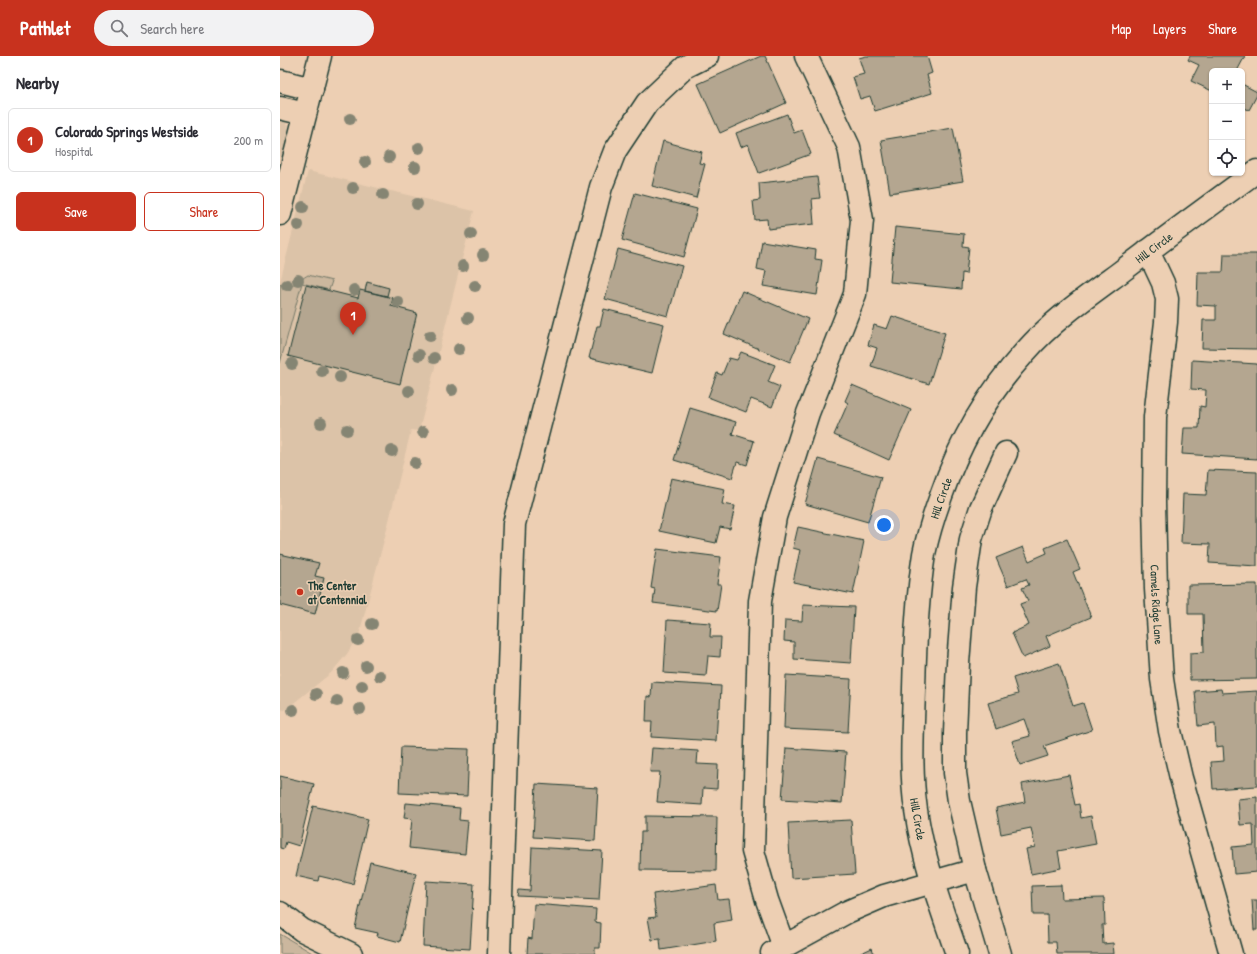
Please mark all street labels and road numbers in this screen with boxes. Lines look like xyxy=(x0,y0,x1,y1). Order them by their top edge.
street label: Hill Circle xyxy=(1131,227,1176,267)
street label: Hill Circle xyxy=(925,475,956,521)
street label: Camels Ridge Lane xyxy=(1147,564,1168,645)
street label: Hill Circle xyxy=(906,796,930,842)

